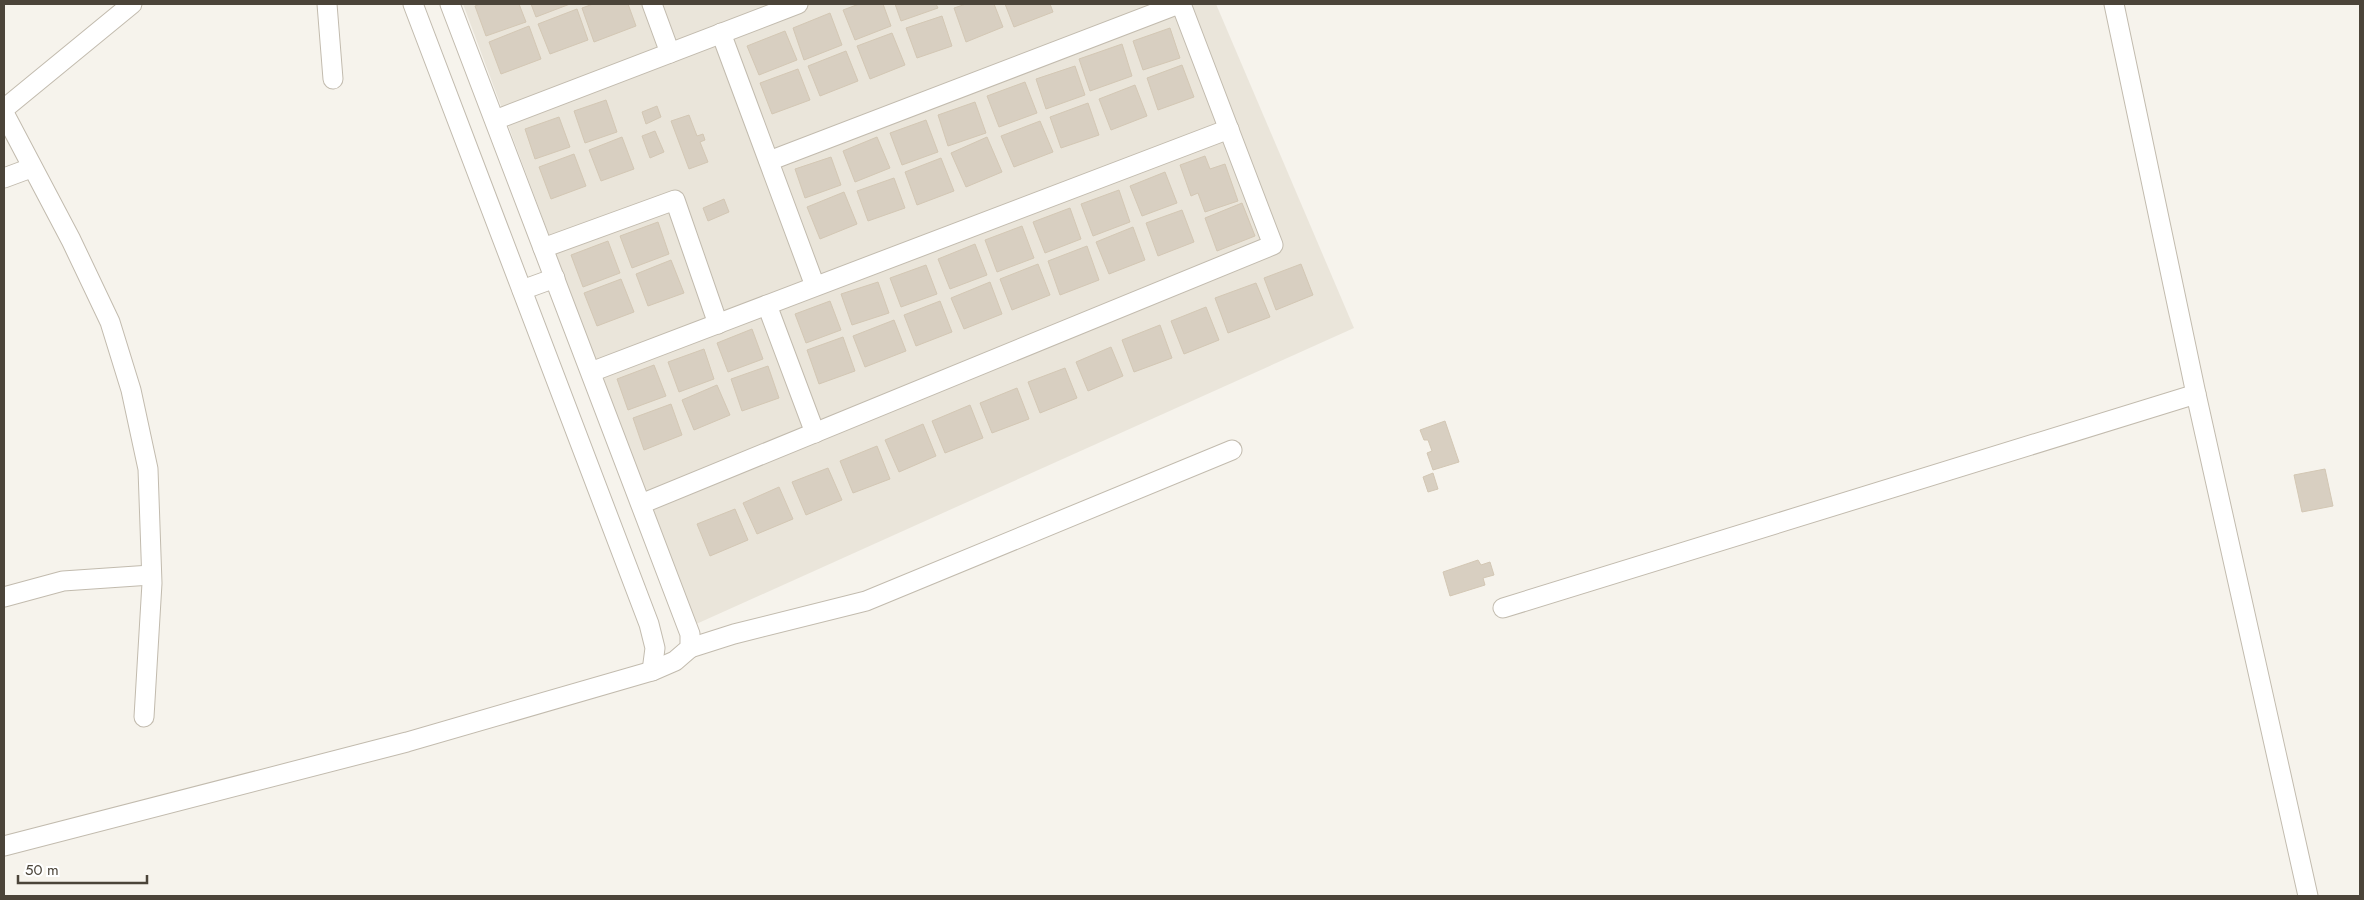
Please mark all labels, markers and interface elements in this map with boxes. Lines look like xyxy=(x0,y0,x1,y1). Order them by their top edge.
scale bar xyxy=(18,852,146,884)
text: 50 m xyxy=(25,859,59,881)

